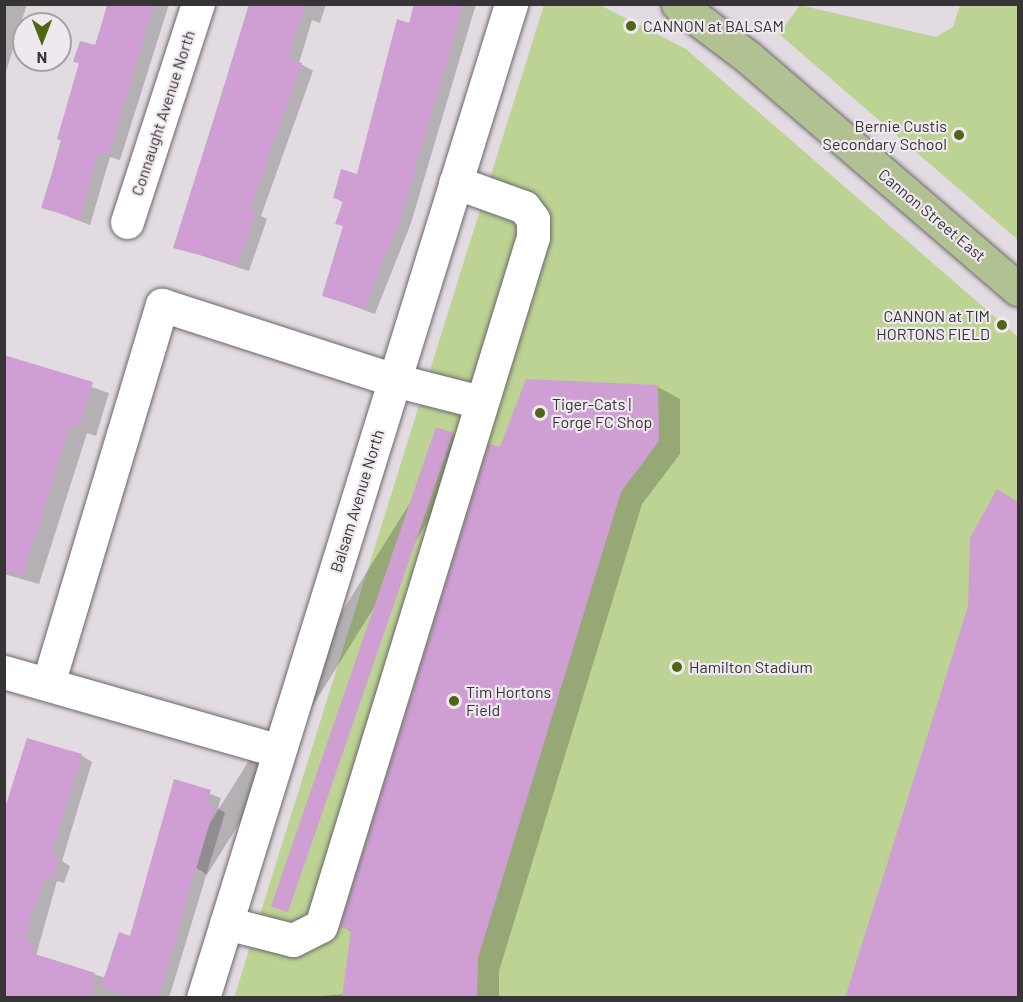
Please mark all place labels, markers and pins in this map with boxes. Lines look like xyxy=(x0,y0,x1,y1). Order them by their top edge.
place label: CANNON at BALSAM xyxy=(643,16,784,36)
marker: CANNON at BALSAM xyxy=(624,19,638,33)
place label: Bernie Custis Secondary School xyxy=(823,116,947,154)
marker: Bernie Custis Secondary School xyxy=(952,128,966,142)
place label: CANNON at TIM HORTONS FIELD xyxy=(876,306,990,344)
marker: CANNON at TIM HORTONS FIELD xyxy=(995,318,1009,332)
place label: Tiger-Cats | Forge FC Shop xyxy=(552,394,652,432)
marker: Tiger-Cats | Forge FC Shop xyxy=(533,406,547,420)
place label: Hamilton Stadium xyxy=(689,657,813,677)
marker: Hamilton Stadium xyxy=(670,660,684,674)
place label: Tim Hortons Field xyxy=(466,682,551,720)
marker: Tim Hortons Field xyxy=(447,694,461,708)

